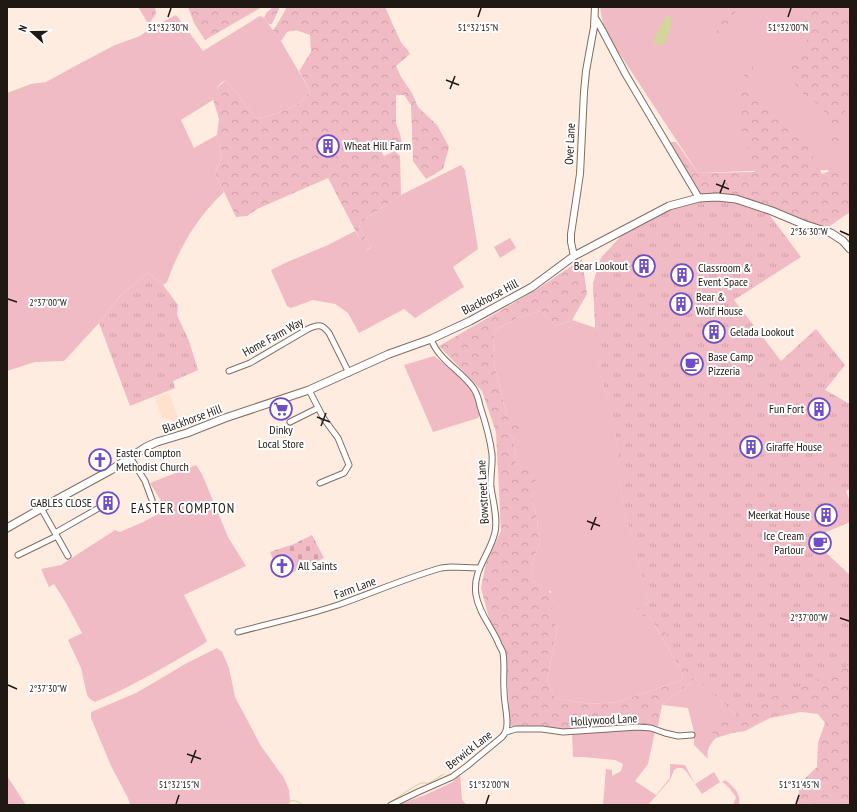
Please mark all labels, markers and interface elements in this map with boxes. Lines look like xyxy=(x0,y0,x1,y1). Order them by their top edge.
north arrow xyxy=(12,12,52,52)
text: 51°32'30"N xyxy=(148,21,188,34)
text: 51°32'15"N xyxy=(458,21,498,34)
text: 51°32'00"N xyxy=(768,21,808,34)
text: N xyxy=(15,23,30,34)
street label: Over Lane xyxy=(561,123,578,165)
building icon: Wheat Hill Farm xyxy=(315,133,341,159)
place label: Wheat Hill Farm xyxy=(344,138,411,153)
text: 2°36'30"W xyxy=(790,225,828,238)
building icon: Bear Lookout xyxy=(631,253,657,279)
place label: Bear Lookout xyxy=(574,258,629,273)
place label: Classroom & Event Space xyxy=(698,260,751,289)
building icon: Classroom & Event Space xyxy=(669,262,695,288)
street label: Blackhorse Hill xyxy=(459,275,521,318)
place label: Bear & Wolf House xyxy=(696,289,743,318)
building icon: Bear & Wolf House xyxy=(668,291,694,317)
text: 2°37'00"W xyxy=(29,296,67,309)
street label: Home Farm Way xyxy=(240,314,306,359)
building icon: Gelada Lookout xyxy=(701,319,727,345)
place label: Gelada Lookout xyxy=(730,324,795,339)
place label: Base Camp Pizzeria xyxy=(708,349,753,378)
cafe icon: Base Camp Pizzeria xyxy=(679,351,705,377)
supermarket icon: Dinky Local Store xyxy=(268,396,294,422)
building icon: Fun Fort xyxy=(806,396,832,422)
street label: Blackhorse Hill xyxy=(160,401,224,436)
place label: Fun Fort xyxy=(769,401,805,416)
place label: Dinky Local Store xyxy=(258,422,304,451)
building icon: Giraffe House xyxy=(738,434,764,460)
place label: Giraffe House xyxy=(766,439,822,454)
place label: Easter Compton Methodist Church xyxy=(116,445,189,474)
church icon: Easter Compton Methodist Church xyxy=(87,447,113,473)
street label: Bowstreet Lane xyxy=(473,460,492,524)
building icon: GABLES CLOSE xyxy=(95,490,121,516)
place label: GABLES CLOSE xyxy=(30,495,92,510)
district label: EASTER COMPTON xyxy=(131,499,235,517)
building icon: Meerkat House xyxy=(813,502,839,528)
place label: Meerkat House xyxy=(748,507,810,522)
place label: Ice Cream Parlour xyxy=(763,528,805,557)
cafe icon: Ice Cream Parlour xyxy=(807,530,833,556)
church icon: All Saints xyxy=(269,553,295,579)
place label: All Saints xyxy=(298,558,337,573)
street label: Farm Lane xyxy=(332,573,378,602)
text: 2°37'00"W xyxy=(790,611,828,624)
text: 2°37'30"W xyxy=(29,682,67,695)
street label: Hollywood Lane xyxy=(570,710,638,729)
street label: Berwick Lane xyxy=(443,727,495,772)
text: 51°32'15"N xyxy=(159,778,199,791)
text: 51°32'00"N xyxy=(469,778,509,791)
text: 51°31'45"N xyxy=(779,778,819,791)

